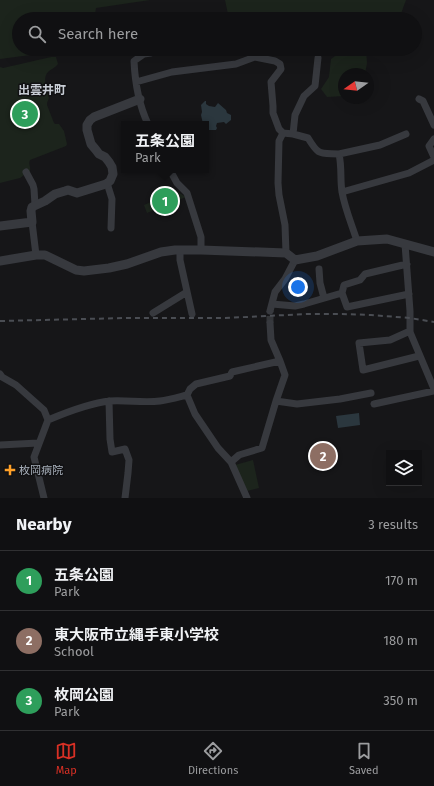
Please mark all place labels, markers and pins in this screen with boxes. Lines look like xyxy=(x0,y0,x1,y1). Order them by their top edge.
pin: 3 xyxy=(12,99,38,129)
pin: 1 xyxy=(152,186,178,216)
pin: 2 xyxy=(310,441,336,471)
marker: 枚岡病院 xyxy=(4,464,16,476)
place label: 枚岡病院 xyxy=(19,464,63,477)

